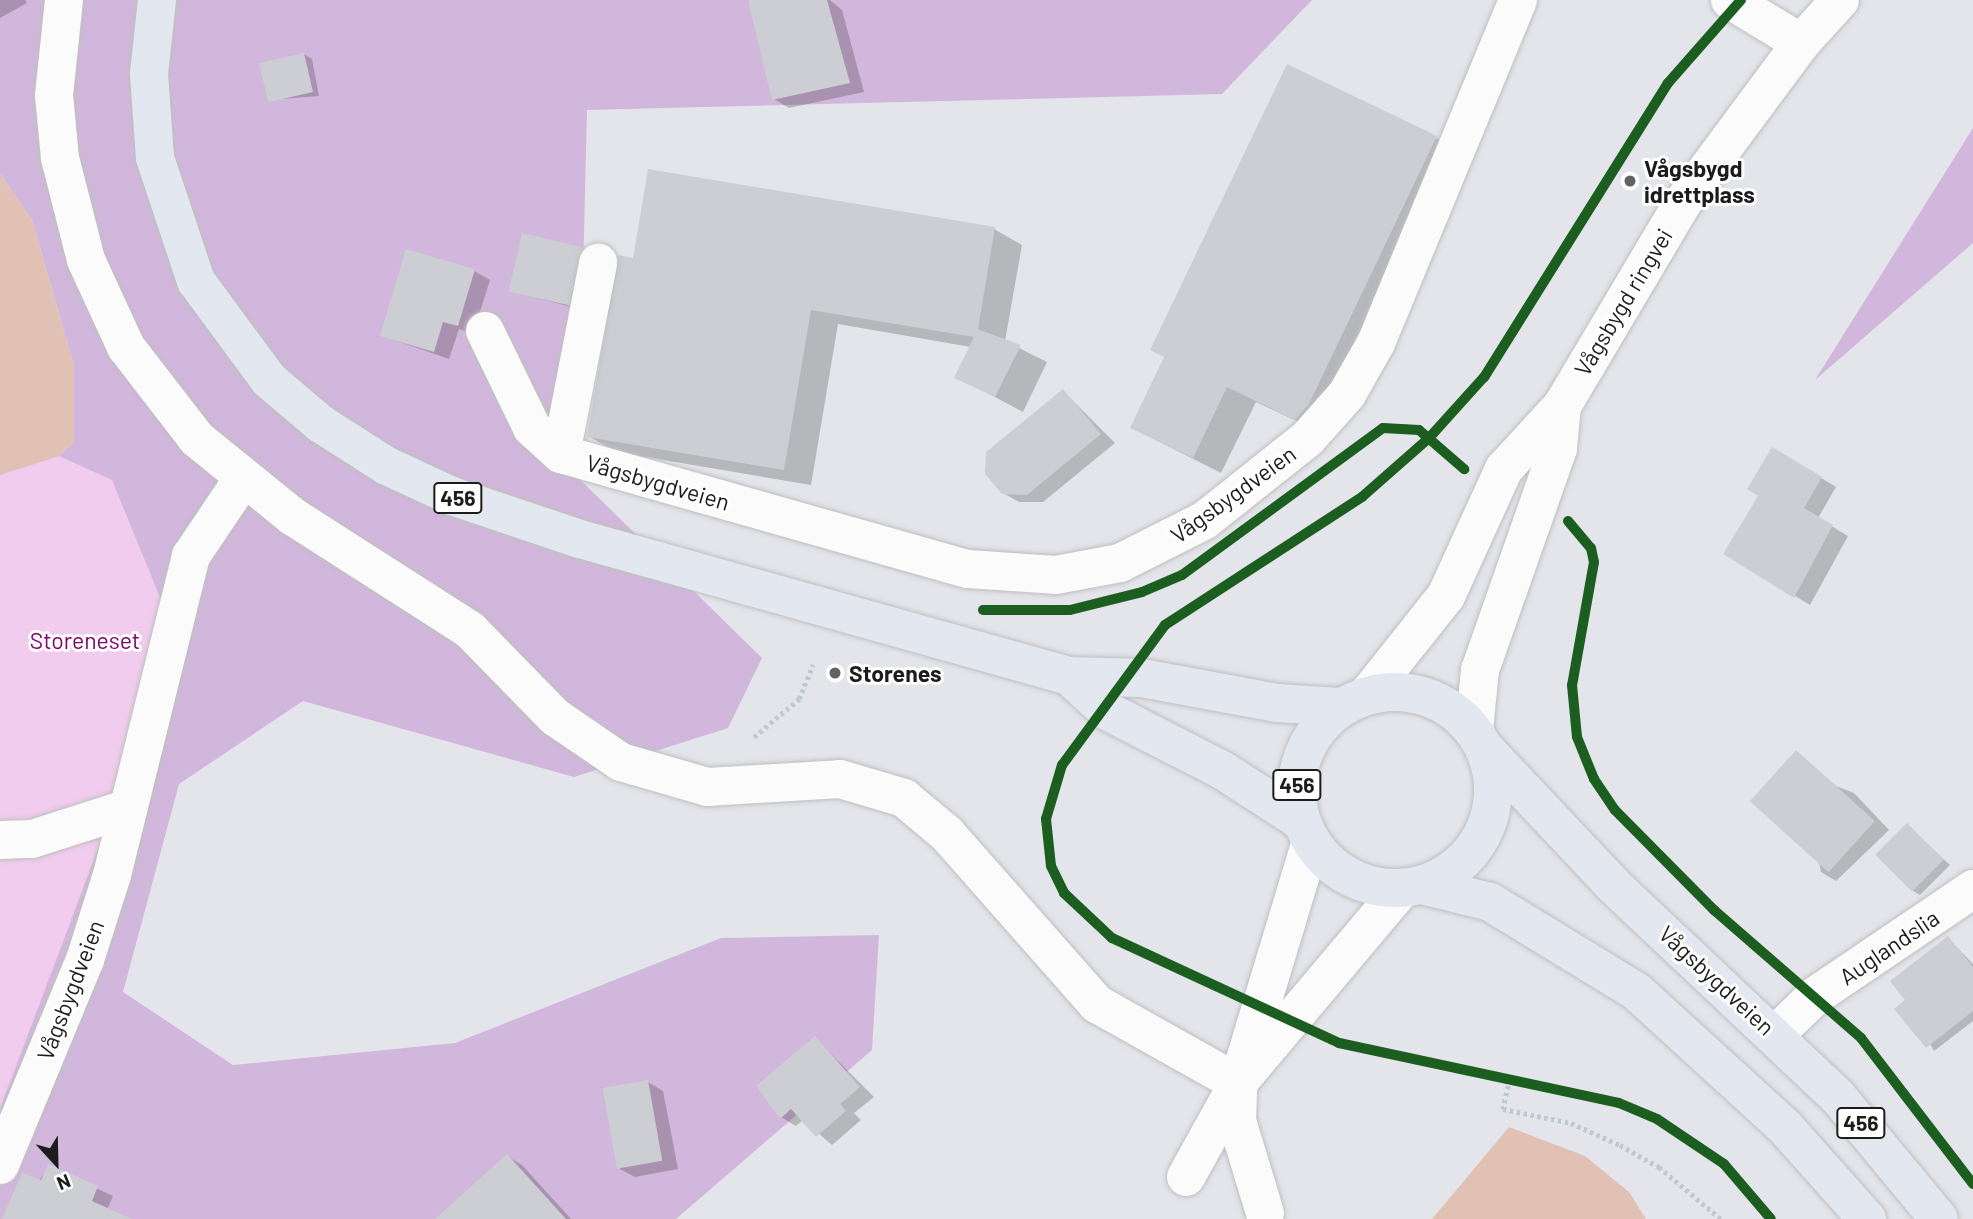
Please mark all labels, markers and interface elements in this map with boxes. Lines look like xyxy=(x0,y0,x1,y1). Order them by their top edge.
place label: Vågsbygd idrettplass xyxy=(1644,154,1755,208)
marker: Vågsbygd idrettplass xyxy=(1622,173,1638,189)
street label: Vågsbygd ringvei xyxy=(1568,223,1678,381)
street label: Vågsbygdveien xyxy=(1165,439,1301,549)
street label: Vågsbygdveien xyxy=(583,448,733,516)
road number: 456 xyxy=(432,480,484,516)
park label: Storeneset xyxy=(30,626,140,654)
place label: Storenes xyxy=(849,659,942,687)
marker: Storenes xyxy=(827,665,843,681)
road number: 456 xyxy=(1271,768,1323,802)
street label: Auglandslia xyxy=(1834,904,1944,990)
street label: Vågsbygdveien xyxy=(31,916,109,1064)
street label: Vågsbygdveien xyxy=(1653,919,1781,1041)
road number: 456 xyxy=(1835,1106,1887,1140)
north arrow xyxy=(21,1128,91,1198)
text: N xyxy=(54,1170,74,1196)

